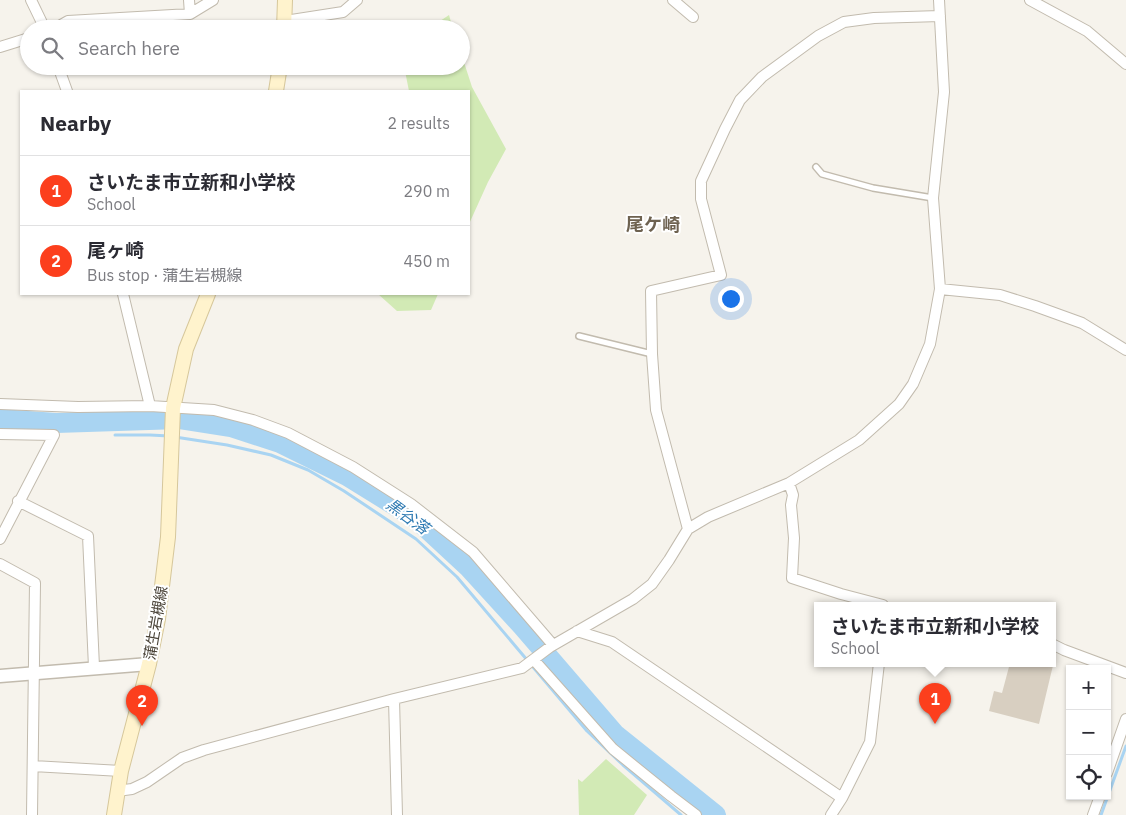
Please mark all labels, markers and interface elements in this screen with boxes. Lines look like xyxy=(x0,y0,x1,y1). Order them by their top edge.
search box xyxy=(20,20,470,75)
icon: search xyxy=(38,34,66,62)
text: Search here xyxy=(78,36,180,60)
text: Nearby xyxy=(40,109,111,137)
text: 2 results xyxy=(387,113,450,133)
text: さいたま市立新和小学校 xyxy=(87,170,295,194)
text: 1 xyxy=(51,181,61,201)
text: 290 m xyxy=(403,181,450,201)
text: School xyxy=(87,194,136,214)
district label: 尾ケ崎 xyxy=(626,213,680,236)
text: 尾ヶ崎 xyxy=(87,238,144,262)
text: 2 xyxy=(51,251,61,271)
text: 450 m xyxy=(403,251,450,271)
text: Bus stop · 蒲生岩槻線 xyxy=(87,265,242,285)
your location xyxy=(718,286,744,312)
water label: 黒谷落 xyxy=(383,494,436,540)
street label: 蒲生岩槻線 xyxy=(140,584,171,662)
popup xyxy=(814,602,1056,667)
text: さいたま市立新和小学校 xyxy=(831,614,1039,638)
text: School xyxy=(831,638,880,658)
map controls xyxy=(1066,665,1111,800)
button: + xyxy=(1066,665,1111,710)
pin: 1 xyxy=(919,683,951,724)
pin: 2 xyxy=(126,685,158,726)
button: − xyxy=(1066,710,1111,755)
button: locate xyxy=(1066,755,1111,800)

